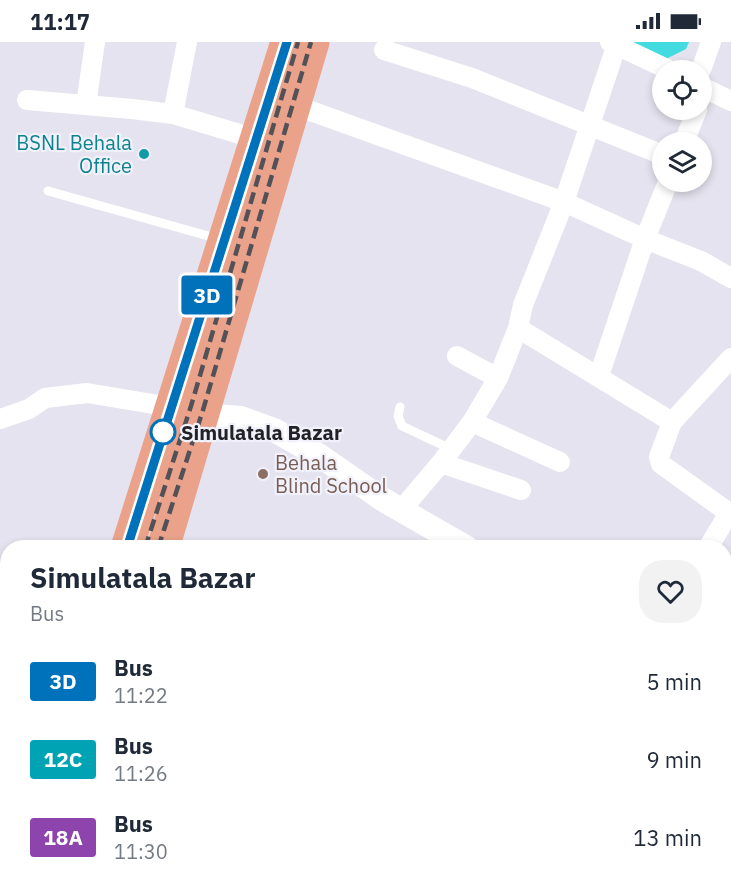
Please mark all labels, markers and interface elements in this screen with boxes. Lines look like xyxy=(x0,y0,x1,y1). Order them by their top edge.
text: 11:17 xyxy=(30,7,90,36)
map controls xyxy=(652,60,712,192)
button: locate xyxy=(652,60,712,120)
place label: BSNL Behala Office xyxy=(16,129,132,179)
button: layers xyxy=(652,132,712,192)
marker: BSNL Behala Office xyxy=(137,147,151,161)
line badge: 3D xyxy=(180,276,234,314)
text: 3D xyxy=(193,281,221,309)
marker: Simulatala Bazar xyxy=(150,419,176,445)
place label: Simulatala Bazar xyxy=(181,419,342,446)
place label: Behala Blind School xyxy=(275,449,387,499)
marker: Behala Blind School xyxy=(256,467,270,481)
text: Simulatala Bazar xyxy=(30,559,256,596)
button: heart xyxy=(639,560,702,623)
text: Bus xyxy=(30,600,64,627)
text: Bus xyxy=(114,653,153,682)
text: 3D xyxy=(49,667,77,695)
text: 5 min xyxy=(646,667,702,696)
text: 11:22 xyxy=(114,682,168,709)
text: Bus xyxy=(114,731,153,760)
text: 12C xyxy=(44,745,82,773)
text: 9 min xyxy=(646,745,702,774)
text: 11:26 xyxy=(114,760,168,787)
text: Bus xyxy=(114,809,153,838)
text: 18A xyxy=(43,823,83,851)
text: 13 min xyxy=(633,823,702,852)
text: 11:30 xyxy=(114,838,168,865)

